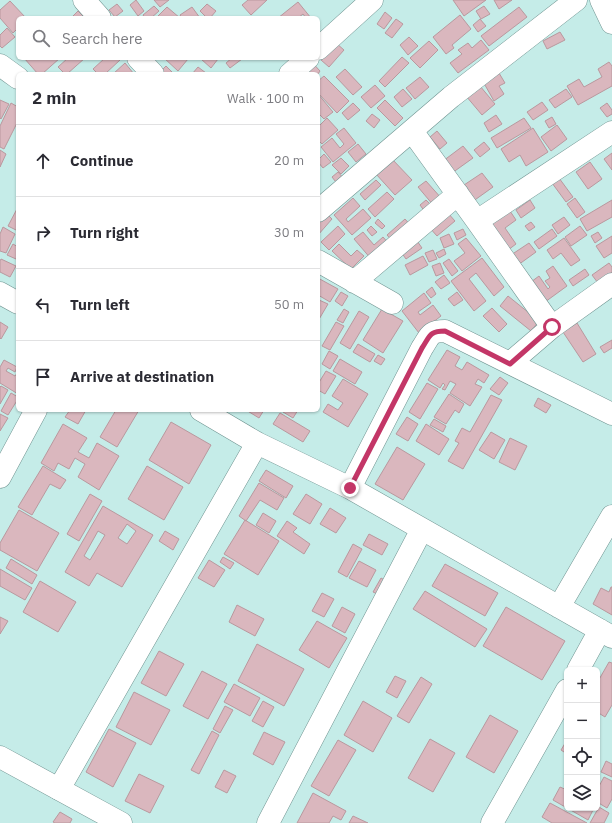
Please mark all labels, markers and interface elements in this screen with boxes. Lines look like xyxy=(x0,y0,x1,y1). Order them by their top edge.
search box xyxy=(16,16,320,60)
icon: search xyxy=(30,27,52,49)
text: Search here xyxy=(62,29,142,48)
text: 2 min xyxy=(32,87,76,109)
text: Walk · 100 m xyxy=(227,90,304,107)
icon: ahead xyxy=(32,150,54,172)
text: Continue xyxy=(70,151,134,170)
text: 20 m xyxy=(274,152,304,169)
icon: right xyxy=(32,222,54,244)
text: Turn right xyxy=(70,223,139,242)
text: 30 m xyxy=(274,224,304,241)
icon: left xyxy=(32,294,54,316)
text: Turn left xyxy=(70,295,130,314)
text: 50 m xyxy=(274,296,304,313)
route start xyxy=(543,318,561,336)
icon: arrive xyxy=(32,366,54,388)
text: Arrive at destination xyxy=(70,367,214,386)
route end xyxy=(341,479,359,497)
map controls xyxy=(564,667,600,811)
button: + xyxy=(564,667,600,703)
button: − xyxy=(564,703,600,739)
button: locate xyxy=(564,739,600,775)
button: layers xyxy=(564,775,600,811)

